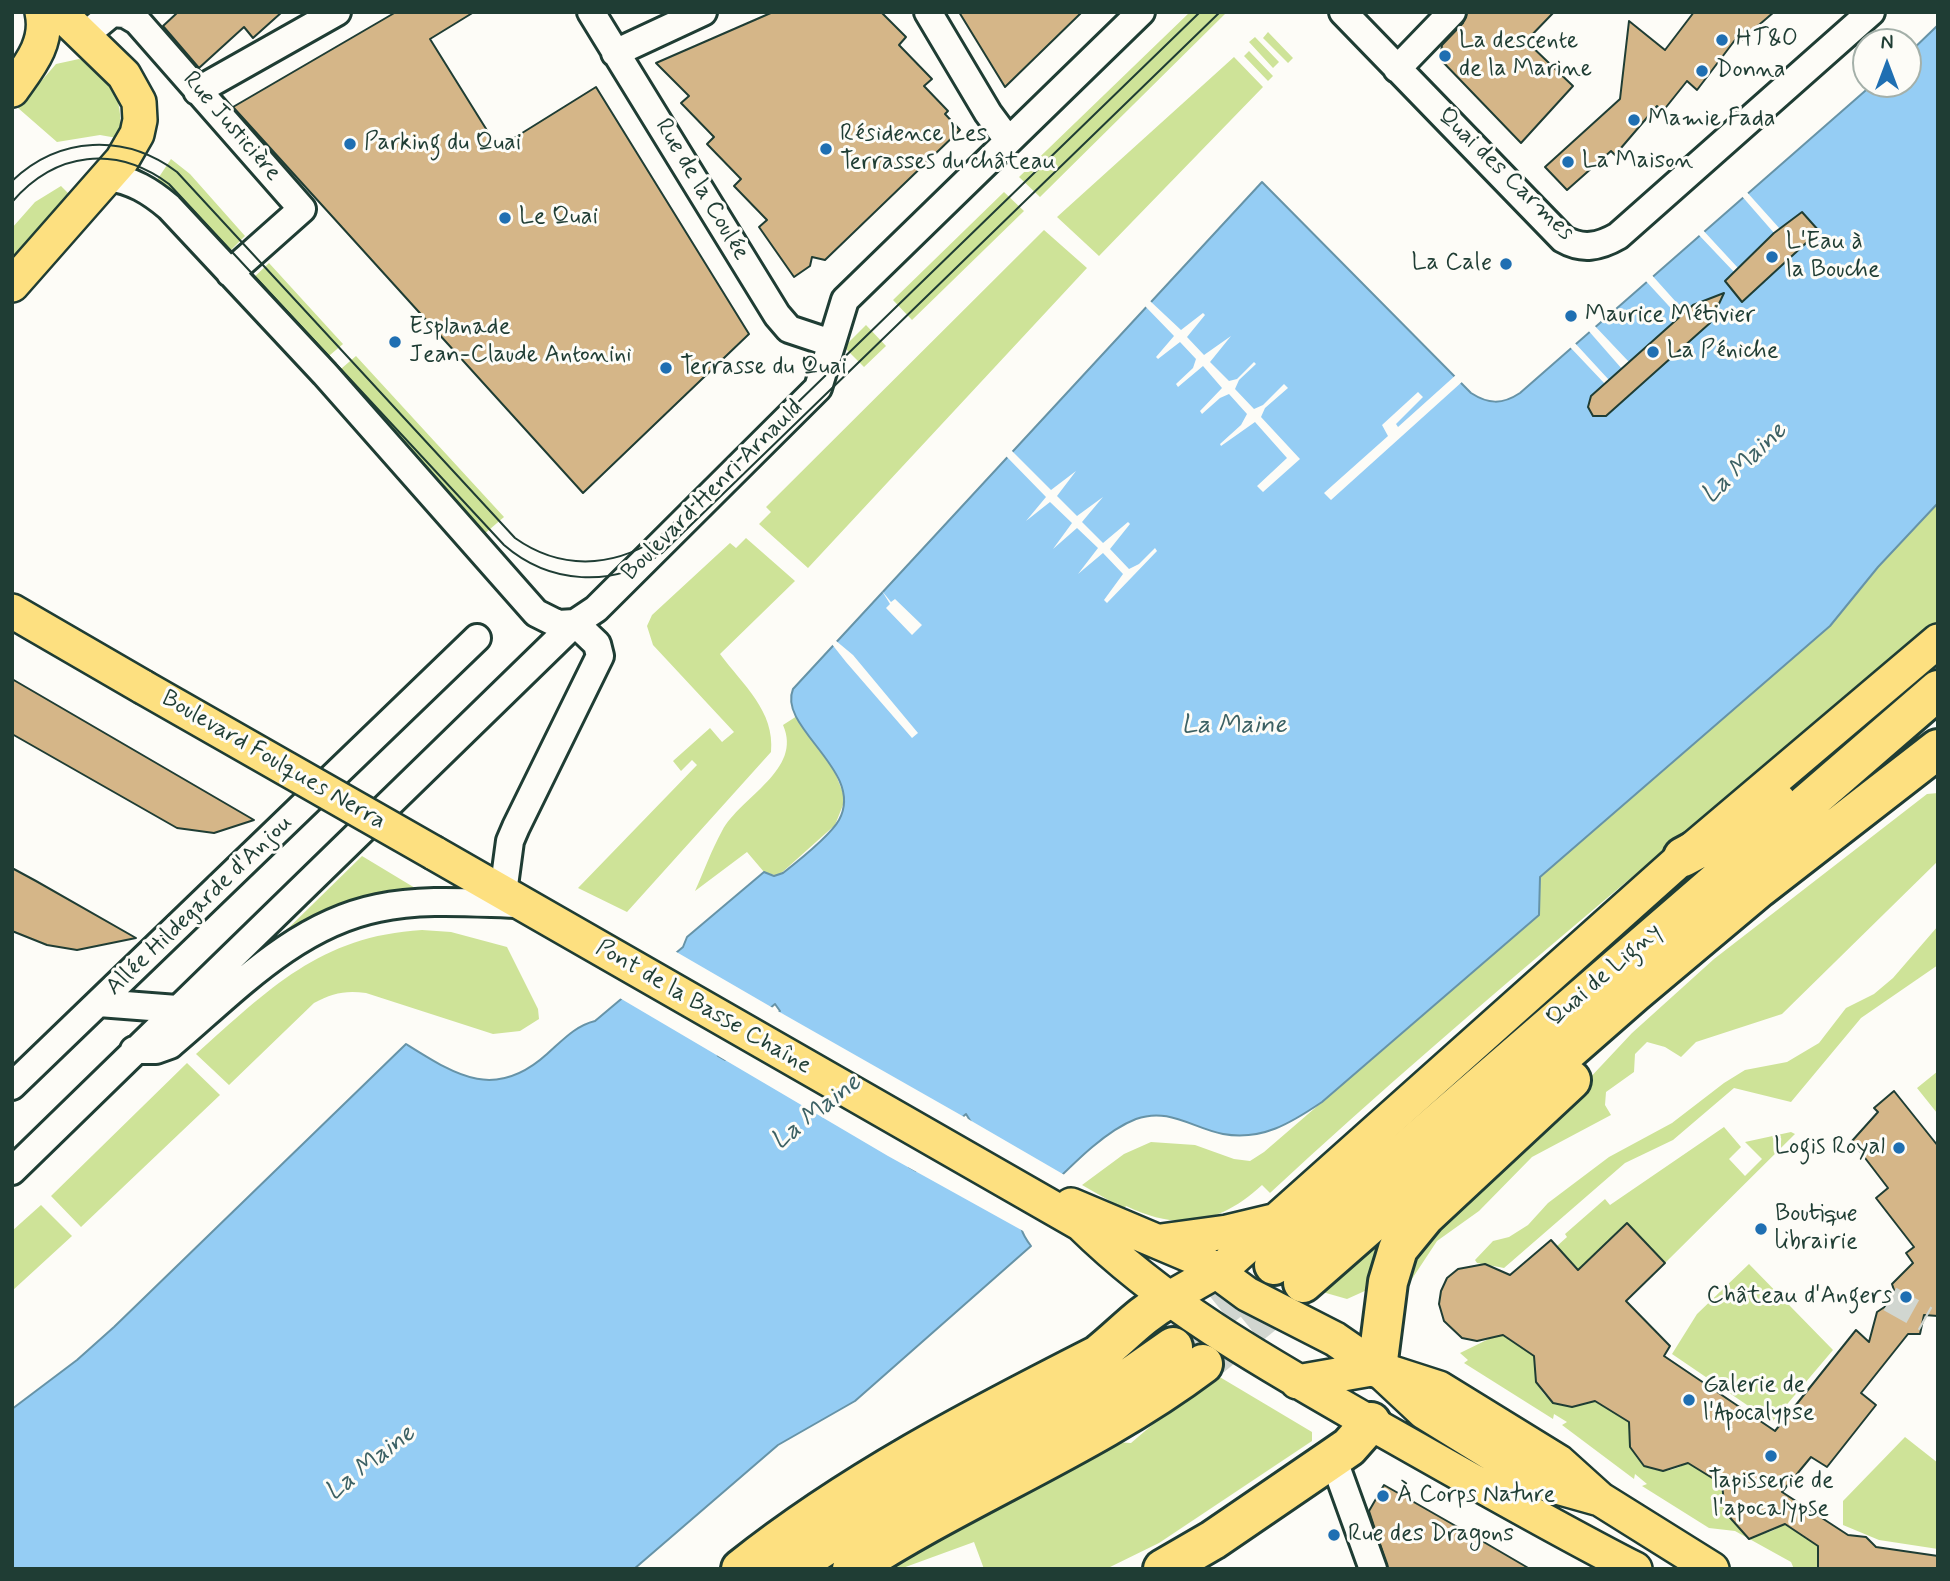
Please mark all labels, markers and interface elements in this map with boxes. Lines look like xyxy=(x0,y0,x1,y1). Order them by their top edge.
place label: HT&O xyxy=(1736,26,1798,54)
place label: La descente de la Marine xyxy=(1459,28,1592,84)
north arrow xyxy=(1852,28,1922,98)
text: N xyxy=(1881,31,1893,56)
marker: HT&O xyxy=(1714,32,1730,48)
marker: La descente de la Marine xyxy=(1437,48,1453,64)
place label: Donna xyxy=(1716,57,1785,85)
marker: Donna xyxy=(1694,63,1710,79)
street label: Rue Justicière xyxy=(175,66,287,188)
street label: Quai des Carmes xyxy=(1431,102,1579,248)
place label: Mamie Fada xyxy=(1648,106,1776,134)
marker: Mamie Fada xyxy=(1626,112,1642,128)
street label: Rue de la Coulée xyxy=(647,114,755,266)
place label: Résidence Les Terrasses du château xyxy=(840,121,1056,177)
place label: Parking du Quai xyxy=(364,130,521,158)
marker: Parking du Quai xyxy=(342,136,358,152)
marker: Résidence Les Terrasses du château xyxy=(818,141,834,157)
place label: La Maison xyxy=(1582,148,1693,176)
marker: La Maison xyxy=(1560,154,1576,170)
place label: Le Quai xyxy=(519,204,598,232)
marker: Le Quai xyxy=(497,210,513,226)
place label: L'Eau à la Bouche xyxy=(1786,229,1880,285)
marker: L'Eau à la Bouche xyxy=(1764,249,1780,265)
place label: La Cale xyxy=(1412,250,1492,278)
marker: La Cale xyxy=(1498,256,1514,272)
place label: Maurice Métivier xyxy=(1585,302,1755,330)
marker: Maurice Métivier xyxy=(1563,308,1579,324)
place label: Esplanade Jean-Claude Antonini xyxy=(409,314,632,370)
marker: Esplanade Jean-Claude Antonini xyxy=(387,334,403,350)
place label: La Péniche xyxy=(1667,338,1779,366)
marker: La Péniche xyxy=(1645,344,1661,360)
place label: Terrasse du Quai xyxy=(680,354,847,382)
marker: Terrasse du Quai xyxy=(658,360,674,376)
street label: Boulevard Henri Arnauld xyxy=(616,394,810,588)
water label: La Maine xyxy=(1696,417,1794,511)
street label: Boulevard Foulques Nerra xyxy=(156,685,390,837)
water label: La Maine xyxy=(1181,711,1287,743)
street label: Allée Hildegarde d'Anjou xyxy=(101,809,299,1003)
street label: Quai de Ligny xyxy=(1542,918,1668,1034)
street label: Pont de la Basse Chaîne xyxy=(590,934,816,1082)
water label: La Maine xyxy=(766,1068,868,1158)
place label: Logis Royal xyxy=(1774,1134,1885,1162)
marker: Logis Royal xyxy=(1891,1140,1907,1156)
place label: Boutique librairie xyxy=(1775,1201,1858,1257)
marker: Boutique librairie xyxy=(1753,1221,1769,1237)
place label: Château d'Angers xyxy=(1706,1283,1892,1311)
marker: Château d'Angers xyxy=(1898,1289,1914,1305)
place label: Galerie de l'Apocalypse xyxy=(1703,1372,1815,1428)
marker: Galerie de l'Apocalypse xyxy=(1681,1392,1697,1408)
water label: La Maine xyxy=(320,1419,422,1509)
marker: Tapisserie de l'apocalypse xyxy=(1763,1448,1779,1464)
place label: Tapisserie de l'apocalypse xyxy=(1708,1468,1834,1524)
place label: À Corps Nature xyxy=(1397,1482,1555,1510)
marker: À Corps Nature xyxy=(1375,1488,1391,1504)
place label: Rue des Dragons xyxy=(1348,1521,1514,1549)
marker: Rue des Dragons xyxy=(1326,1527,1342,1543)

